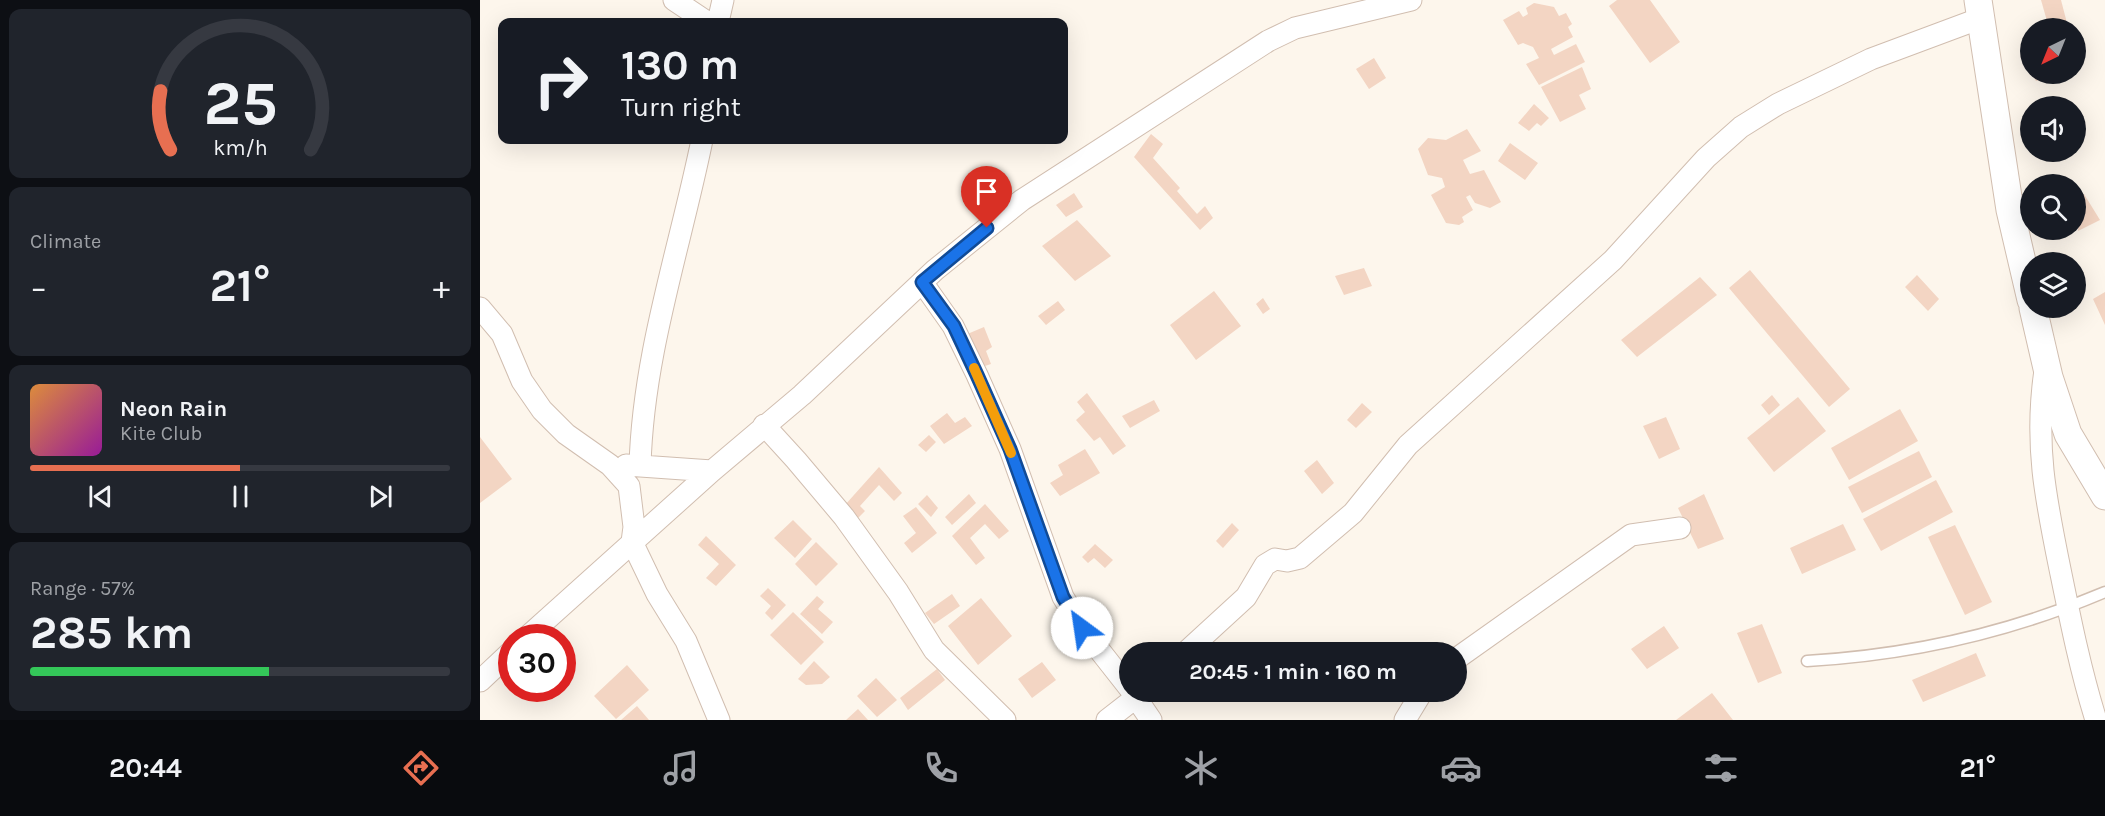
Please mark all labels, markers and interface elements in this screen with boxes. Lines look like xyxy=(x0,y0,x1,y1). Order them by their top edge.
north arrow xyxy=(2020,18,2086,84)
map controls xyxy=(2020,18,2086,318)
text: 130 m xyxy=(621,40,739,90)
icon: right xyxy=(522,42,600,120)
text: 25 xyxy=(203,68,277,141)
text: Turn right xyxy=(621,91,741,123)
button: sound xyxy=(2020,96,2086,162)
text: km/h xyxy=(213,136,267,161)
pin xyxy=(961,166,1012,228)
button: search xyxy=(2020,174,2086,240)
icon: arrive xyxy=(970,175,1003,208)
text: Climate xyxy=(30,230,101,253)
button: layers xyxy=(2020,252,2086,318)
text: 21° xyxy=(210,260,270,312)
text: − xyxy=(30,268,47,306)
text: + xyxy=(433,268,450,306)
text: Neon Rain xyxy=(120,396,227,422)
text: Kite Club xyxy=(120,422,202,445)
icon: previous xyxy=(84,480,117,513)
icon: pause xyxy=(224,480,257,513)
icon: next xyxy=(364,480,397,513)
text: Range · 57% xyxy=(30,577,135,600)
position arrow xyxy=(1050,596,1114,660)
text: 285 km xyxy=(30,607,193,659)
speed limit sign: 30 xyxy=(498,624,576,702)
text: 20:45 · 1 min · 160 m xyxy=(1189,659,1397,685)
icon: directions xyxy=(400,747,442,789)
icon: music xyxy=(660,747,702,789)
icon: phone xyxy=(920,747,962,789)
icon: climate xyxy=(1180,747,1222,789)
icon: car xyxy=(1440,747,1482,789)
icon: filters xyxy=(1700,747,1742,789)
text: 20:44 xyxy=(109,752,182,784)
text: 21° xyxy=(1959,752,1996,784)

